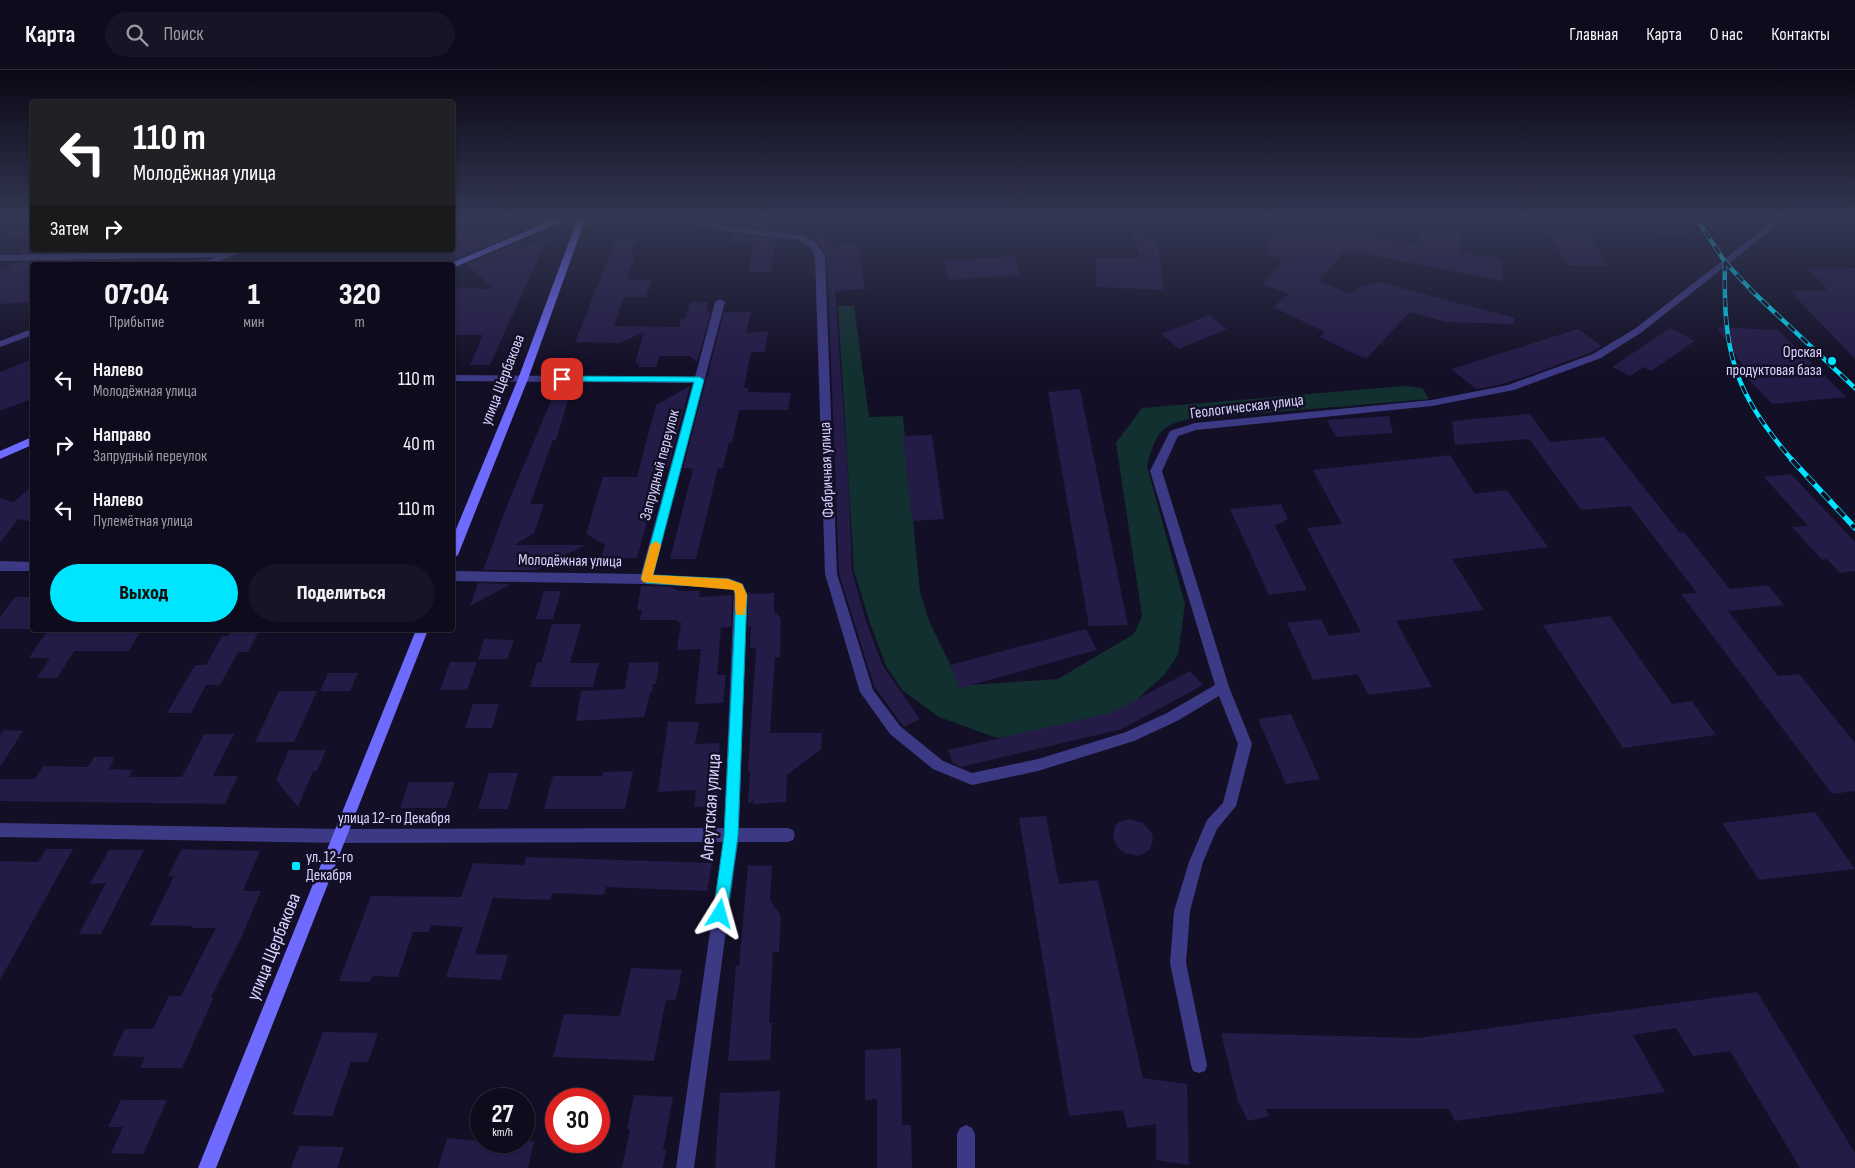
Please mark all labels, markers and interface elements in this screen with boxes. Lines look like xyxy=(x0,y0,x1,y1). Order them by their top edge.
search box xyxy=(105,12,455,57)
text: Карта xyxy=(25,20,75,49)
icon: search xyxy=(123,21,151,49)
text: Поиск xyxy=(163,23,204,46)
text: Главная xyxy=(1569,24,1618,45)
text: Карта xyxy=(1646,24,1682,45)
text: О нас xyxy=(1710,24,1743,45)
text: Контакты xyxy=(1771,24,1830,45)
text: 110 m xyxy=(133,117,206,160)
icon: left xyxy=(50,120,115,185)
text: Молодёжная улица xyxy=(133,160,276,187)
icon: right xyxy=(99,215,127,243)
text: Затем xyxy=(50,218,89,241)
text: 07:04 xyxy=(104,277,169,313)
text: 1 xyxy=(248,277,260,313)
text: 320 xyxy=(339,277,381,313)
text: Прибытие xyxy=(109,313,164,332)
text: мин xyxy=(243,313,264,332)
text: m xyxy=(355,313,365,332)
street label: улица Щербакова xyxy=(477,332,529,428)
place label: Орская продуктовая база xyxy=(1726,343,1822,380)
marker: Орская продуктовая база xyxy=(1826,355,1838,367)
pin xyxy=(541,358,583,400)
text: Налево xyxy=(93,359,143,382)
icon: arrive xyxy=(548,365,576,393)
icon: left xyxy=(50,366,78,394)
text: 110 m xyxy=(398,368,435,391)
text: Молодёжная улица xyxy=(93,382,197,401)
street label: Геологическая улица xyxy=(1189,391,1305,423)
street label: Запрудный переулок xyxy=(636,407,684,523)
street label: Фабричная улица xyxy=(816,422,838,518)
text: Направо xyxy=(93,424,151,447)
icon: right xyxy=(50,431,78,459)
text: 40 m xyxy=(403,433,435,456)
text: Запрудный переулок xyxy=(93,447,207,466)
text: Налево xyxy=(93,489,143,512)
icon: left xyxy=(50,496,78,524)
text: 110 m xyxy=(398,498,435,521)
text: Пулемётная улица xyxy=(93,512,193,531)
street label: Молодёжная улица xyxy=(518,551,622,571)
button: Выход xyxy=(50,564,238,622)
button: Поделиться xyxy=(248,564,435,622)
street label: Алеутская улица xyxy=(696,753,726,862)
street label: улица 12-го Декабря xyxy=(338,809,450,828)
place label: ул. 12-го Декабря xyxy=(306,848,353,885)
marker: ул. 12-го Декабря xyxy=(290,860,302,872)
position arrow xyxy=(693,887,745,939)
street label: улица Щербакова xyxy=(242,890,306,1004)
speed limit sign: 30 xyxy=(545,1088,610,1153)
text: 27 xyxy=(492,1099,513,1130)
text: km/h xyxy=(492,1125,513,1140)

